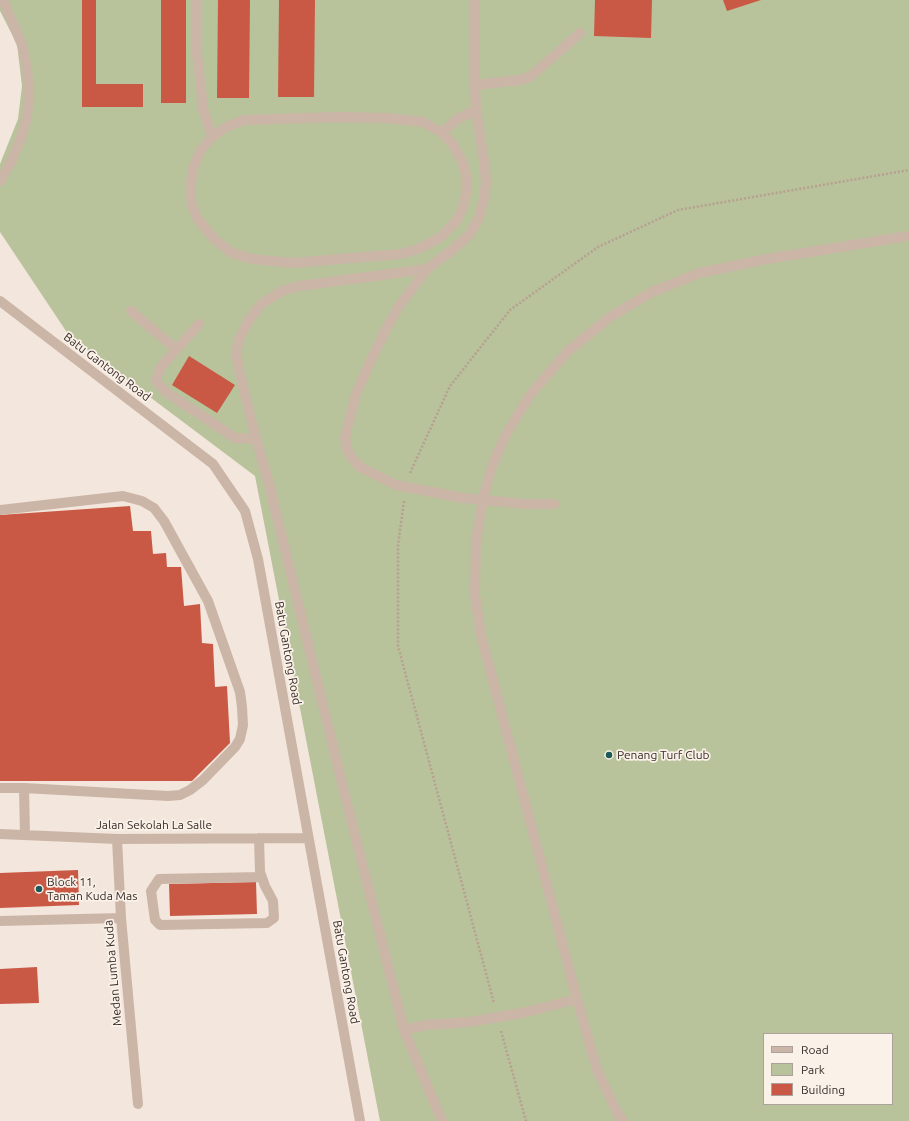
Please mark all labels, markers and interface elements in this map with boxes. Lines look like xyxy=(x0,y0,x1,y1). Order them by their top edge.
street label: Batu Gantong Road xyxy=(61,330,153,404)
street label: Batu Gantong Road xyxy=(272,600,304,706)
place label: Penang Turf Club xyxy=(617,748,710,762)
marker: Penang Turf Club xyxy=(604,750,614,760)
street label: Jalan Sekolah La Salle xyxy=(96,818,212,832)
place label: Block 11, Taman Kuda Mas xyxy=(47,875,137,903)
marker: Block 11, Taman Kuda Mas xyxy=(34,884,44,894)
street label: Medan Lumba Kuda xyxy=(101,919,125,1027)
street label: Batu Gantong Road xyxy=(330,919,362,1025)
legend xyxy=(763,1033,893,1105)
text: Road xyxy=(801,1043,829,1056)
text: Park xyxy=(801,1063,825,1076)
text: Building xyxy=(801,1083,845,1096)

